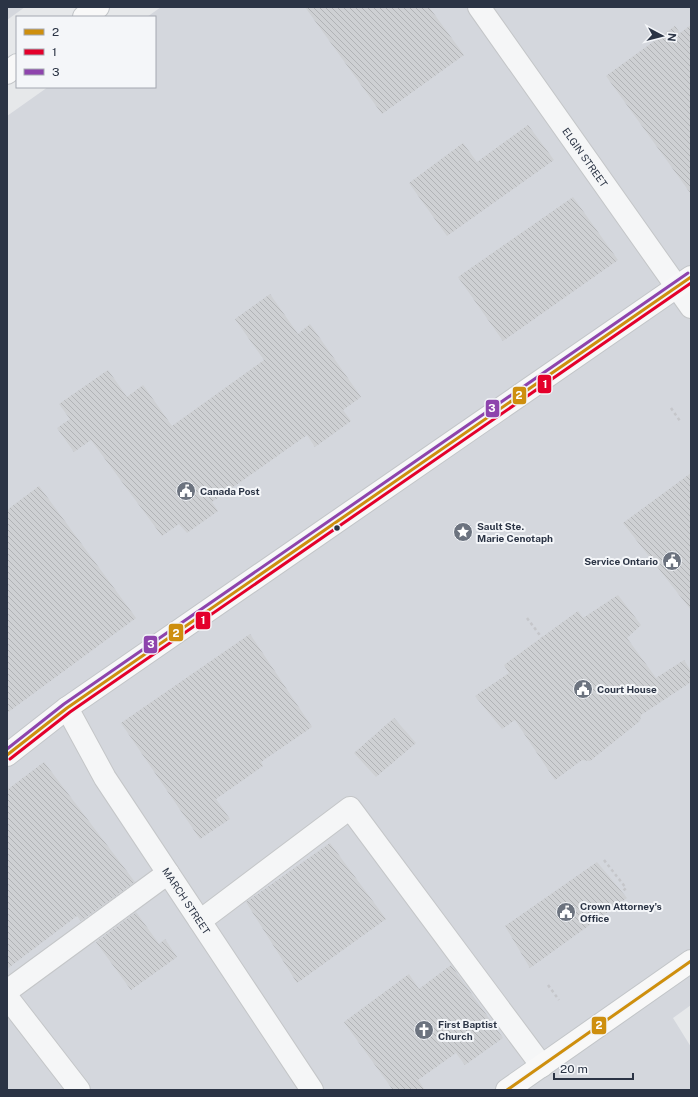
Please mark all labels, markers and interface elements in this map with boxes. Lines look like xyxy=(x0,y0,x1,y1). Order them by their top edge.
legend xyxy=(16,16,156,88)
north arrow xyxy=(642,16,682,56)
text: 2 xyxy=(52,25,59,39)
text: N xyxy=(665,32,678,42)
text: 1 xyxy=(52,45,57,59)
text: 3 xyxy=(52,65,60,79)
street label: ELGIN STREET xyxy=(560,125,610,189)
line badge: 1 xyxy=(537,374,552,394)
text: 1 xyxy=(543,378,547,390)
line badge: 2 xyxy=(512,386,527,405)
text: 2 xyxy=(516,389,523,401)
line badge: 3 xyxy=(485,399,500,418)
text: 3 xyxy=(488,402,496,414)
public building icon: Canada Post xyxy=(175,480,197,502)
place label: Canada Post xyxy=(200,485,260,497)
place label: Sault Ste. Marie Cenotaph xyxy=(477,520,553,544)
place icon: Sault Ste. Marie Cenotaph xyxy=(452,521,474,543)
unlabelled marker xyxy=(332,523,342,533)
public building icon: Service Ontario xyxy=(661,550,683,572)
place label: Service Ontario xyxy=(584,555,658,567)
line badge: 1 xyxy=(195,611,211,630)
text: 1 xyxy=(201,614,205,626)
line badge: 2 xyxy=(168,623,184,642)
text: 2 xyxy=(173,627,180,639)
line badge: 3 xyxy=(143,635,158,654)
text: 3 xyxy=(147,638,155,650)
public building icon: Court House xyxy=(572,678,594,700)
place label: Court House xyxy=(597,683,657,695)
street label: MARCH STREET xyxy=(160,865,213,936)
place label: Crown Attorney's Office xyxy=(580,900,662,924)
public building icon: Crown Attorney's Office xyxy=(555,901,577,923)
line badge: 2 xyxy=(591,1016,607,1035)
place label: First Baptist Church xyxy=(438,1018,497,1042)
church icon: First Baptist Church xyxy=(413,1019,435,1041)
text: 2 xyxy=(596,1019,603,1031)
scale bar xyxy=(554,1055,633,1081)
text: 20 m xyxy=(560,1062,588,1076)

